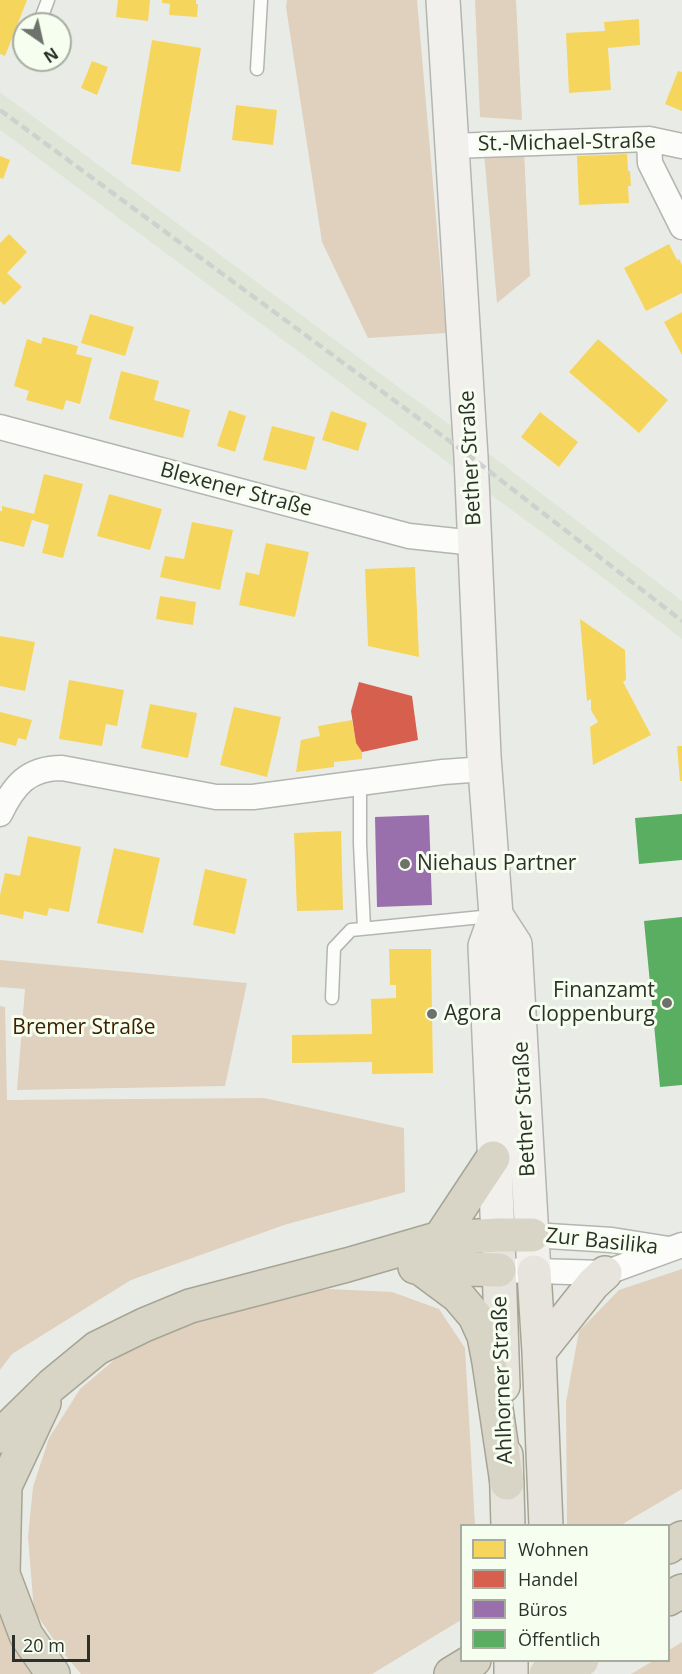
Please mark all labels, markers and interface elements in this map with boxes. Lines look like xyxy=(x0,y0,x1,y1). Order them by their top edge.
north arrow xyxy=(12,12,72,72)
text: N xyxy=(39,43,62,68)
street label: St.-Michael-Straße xyxy=(478,129,656,157)
street label: Bether Straße xyxy=(455,390,487,526)
street label: Blexener Straße xyxy=(157,458,315,522)
place label: Niehaus Partner xyxy=(417,851,576,877)
marker: Niehaus Partner xyxy=(398,857,412,871)
place label: Finanzamt Cloppenburg xyxy=(528,978,655,1028)
marker: Finanzamt Cloppenburg xyxy=(660,996,674,1010)
place label: Agora xyxy=(444,1001,502,1027)
marker: Agora xyxy=(425,1007,439,1021)
park label: Bremer Straße xyxy=(12,1015,156,1041)
street label: Bether Straße xyxy=(509,1041,541,1177)
street label: Zur Basilika xyxy=(545,1224,659,1260)
street label: Ahlhorner Straße xyxy=(487,1295,519,1465)
legend xyxy=(460,1524,670,1662)
text: Wohnen xyxy=(518,1537,589,1561)
text: Handel xyxy=(518,1567,578,1591)
text: Büros xyxy=(518,1597,567,1621)
scale bar xyxy=(15,1623,93,1661)
text: Öffentlich xyxy=(518,1627,600,1651)
text: 20 m xyxy=(23,1633,65,1657)

